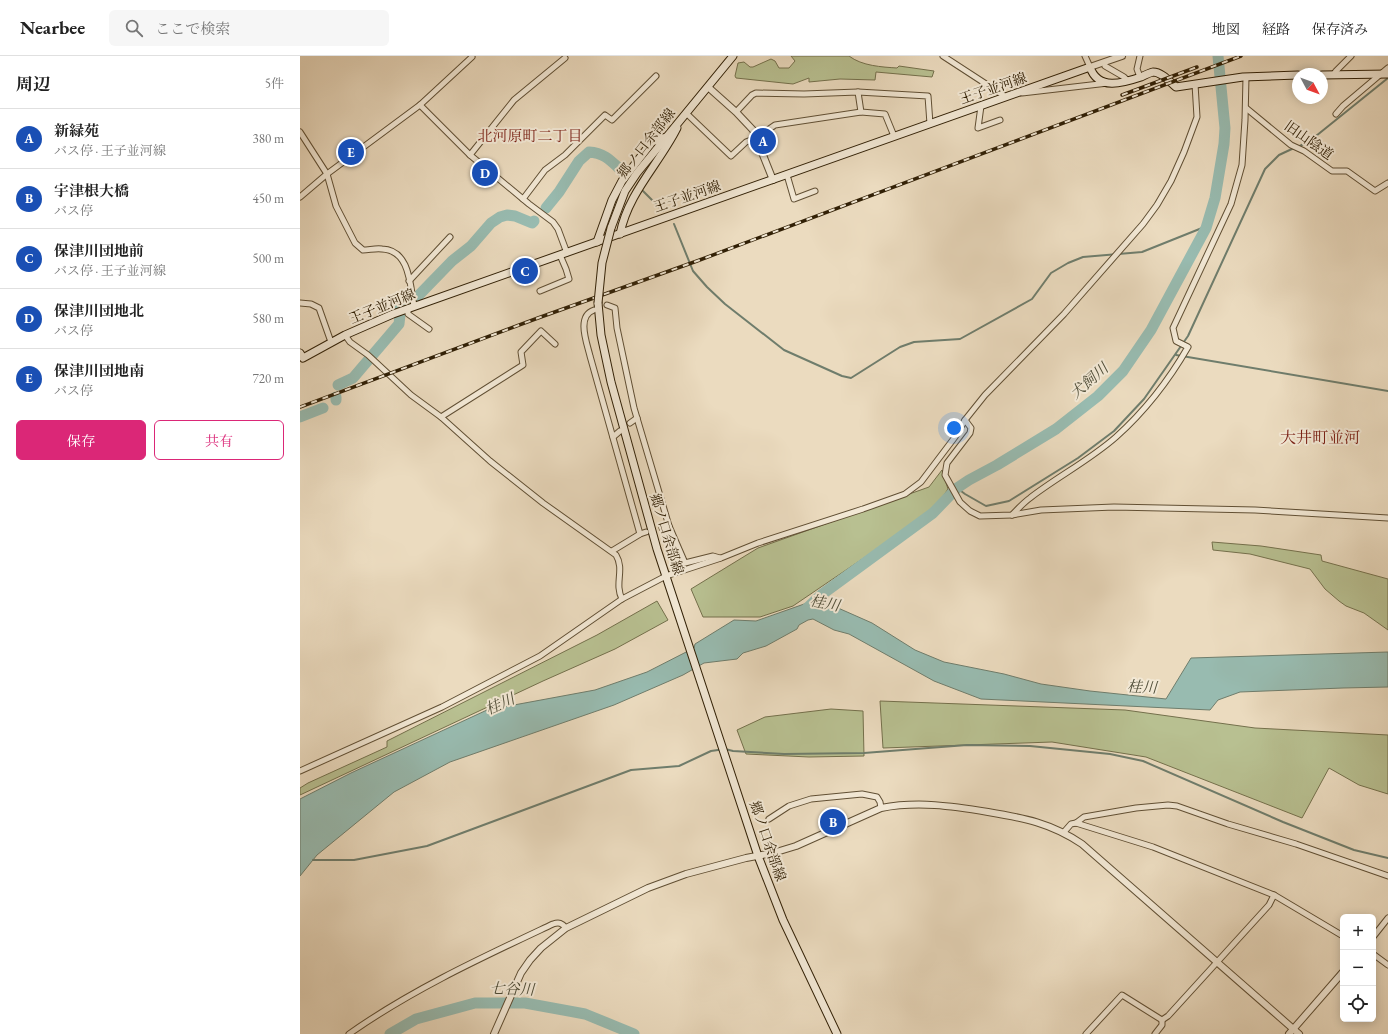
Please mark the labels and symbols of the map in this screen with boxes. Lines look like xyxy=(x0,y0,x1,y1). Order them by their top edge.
street label: 王子並河線 xyxy=(957,68,1029,108)
north arrow xyxy=(1292,68,1328,104)
street label: 郷ノ口余部線 xyxy=(613,104,679,182)
street label: 旧山陰道 xyxy=(1281,117,1337,163)
district label: 北河原町二丁目 xyxy=(477,126,583,145)
pin: A xyxy=(750,126,776,156)
pin: E xyxy=(338,137,364,167)
pin: D xyxy=(472,158,498,188)
street label: 王子並河線 xyxy=(651,176,723,216)
pin: C xyxy=(512,256,538,286)
street label: 王子並河線 xyxy=(346,285,418,327)
water label: 犬飼川 xyxy=(1066,357,1113,403)
your location xyxy=(944,418,964,438)
district label: 大井町並河 xyxy=(1280,427,1360,448)
street label: 郷ノ口余部線 xyxy=(646,491,688,577)
water label: 桂川 xyxy=(809,590,844,615)
water label: 桂川 xyxy=(1127,676,1159,697)
water label: 桂川 xyxy=(482,688,519,718)
street label: 郷ノ口余部線 xyxy=(746,798,790,884)
pin: B xyxy=(820,807,846,837)
water label: 七谷川 xyxy=(489,978,537,999)

